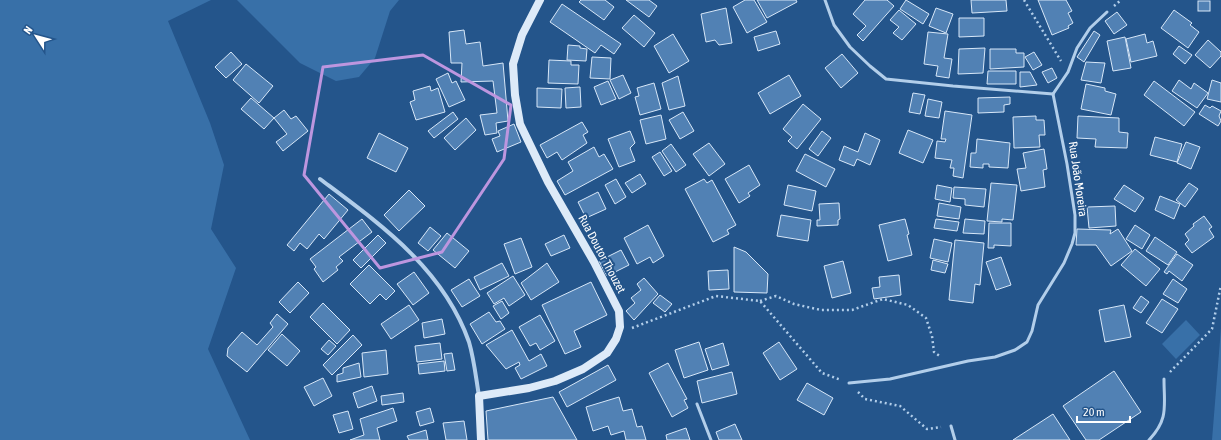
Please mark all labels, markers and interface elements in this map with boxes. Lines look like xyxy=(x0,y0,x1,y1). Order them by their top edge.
north arrow xyxy=(16,16,56,56)
text: N xyxy=(21,24,35,36)
street label: Rua João Moreira xyxy=(1066,141,1090,217)
street label: Rua Doutor Thouzet xyxy=(575,212,629,296)
scale bar xyxy=(1077,398,1130,424)
text: 20 m xyxy=(1083,405,1105,419)

